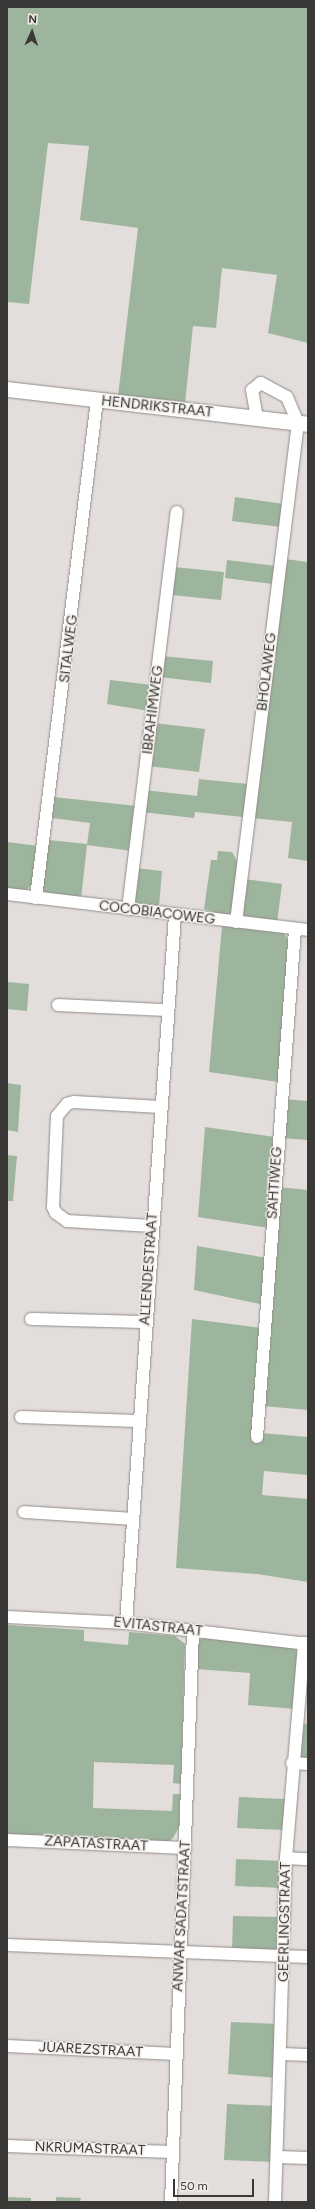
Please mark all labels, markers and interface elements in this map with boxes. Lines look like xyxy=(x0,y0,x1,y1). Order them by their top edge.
north arrow xyxy=(12,12,52,52)
text: N xyxy=(28,13,37,26)
street label: HENDRIKSTRAAT xyxy=(100,393,214,421)
street label: SITALWEG xyxy=(57,614,81,684)
street label: BHOLAWEG xyxy=(254,632,280,712)
street label: IBRAHIMWEG xyxy=(139,665,167,755)
street label: COCOBIACOWEG xyxy=(98,898,216,928)
street label: SAHTIWEG xyxy=(264,1146,286,1220)
street label: ALLENDESTRAAT xyxy=(137,1212,161,1326)
street label: EVITASTRAAT xyxy=(113,1614,203,1640)
street label: ZAPATASTRAAT xyxy=(44,1833,148,1855)
street label: ANWAR SADATSTRAAT xyxy=(170,1840,194,1992)
street label: GEERLINGSTRAAT xyxy=(276,1862,294,1982)
street label: JUAREZSTRAAT xyxy=(39,2039,143,2061)
street label: NKRUMASTRAAT xyxy=(34,2139,146,2159)
scale bar xyxy=(175,2171,256,2197)
text: 50 m xyxy=(180,2179,208,2193)

